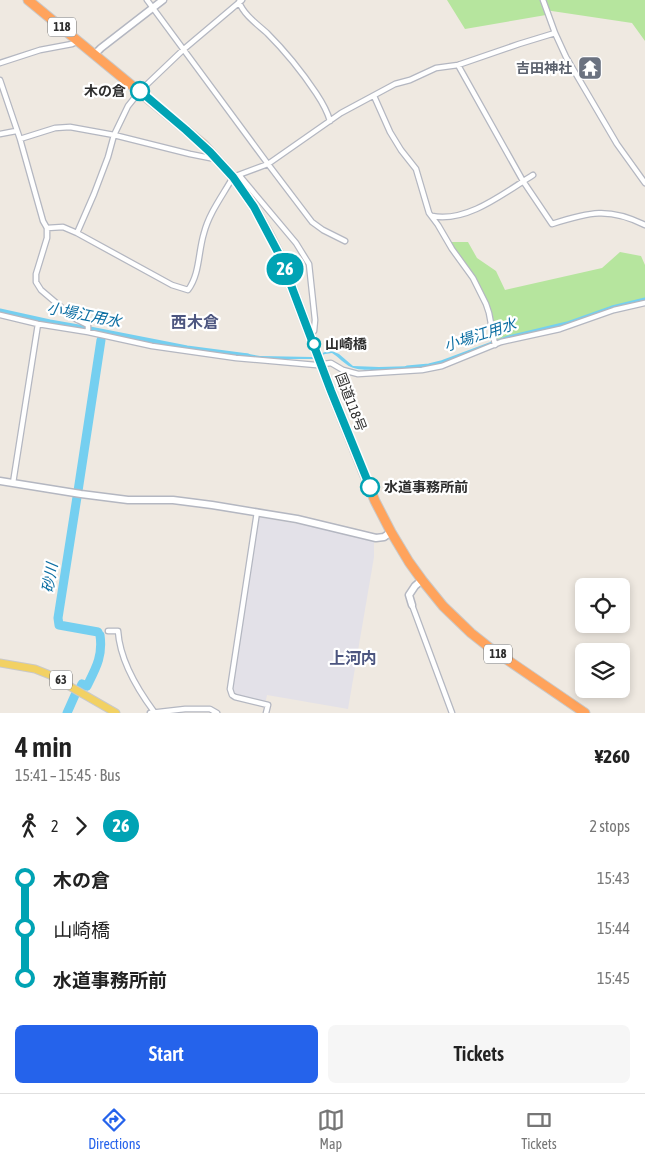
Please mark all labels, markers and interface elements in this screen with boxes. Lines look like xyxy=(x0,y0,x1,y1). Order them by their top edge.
road number: 118 xyxy=(48,18,76,36)
temple icon: 吉田神社 xyxy=(577,55,603,81)
place label: 吉田神社 xyxy=(516,60,572,76)
marker: 木の倉 xyxy=(130,81,150,101)
place label: 木の倉 xyxy=(84,83,126,99)
line badge: 26 xyxy=(262,253,308,285)
text: 26 xyxy=(277,258,293,279)
water label: 小場江用水 xyxy=(46,299,124,330)
district label: 西木倉 xyxy=(171,313,219,331)
water label: 小場江用水 xyxy=(442,314,520,354)
place label: 山崎橋 xyxy=(325,336,367,352)
marker: 山崎橋 xyxy=(307,337,321,351)
street label: 国道118号 xyxy=(332,370,370,434)
marker: 水道事務所前 xyxy=(360,477,380,497)
place label: 水道事務所前 xyxy=(384,479,468,495)
water label: 砂川 xyxy=(39,560,61,594)
map controls xyxy=(575,578,630,698)
button: locate xyxy=(575,578,630,633)
button: layers xyxy=(575,643,630,698)
road number: 118 xyxy=(484,644,512,664)
district label: 上河内 xyxy=(329,649,377,667)
road number: 63 xyxy=(50,670,72,690)
text: 4 min xyxy=(15,731,72,763)
text: ¥260 xyxy=(595,745,630,767)
text: 15:41 – 15:45 · Bus xyxy=(15,766,120,784)
icon: walk xyxy=(15,812,43,840)
icon: forward xyxy=(67,812,95,840)
text: 26 xyxy=(113,815,129,836)
text: 2 xyxy=(51,817,59,835)
text: 2 stops xyxy=(589,817,630,835)
text: 木の倉 xyxy=(53,869,110,891)
text: 15:43 xyxy=(597,869,630,887)
text: 山崎橋 xyxy=(53,919,110,941)
text: 15:44 xyxy=(597,919,630,937)
text: 水道事務所前 xyxy=(53,969,167,991)
text: 15:45 xyxy=(597,969,630,987)
button: Start xyxy=(15,1025,318,1083)
button: Tickets xyxy=(328,1025,630,1083)
tab: Directions xyxy=(88,1106,140,1152)
tab: Map xyxy=(317,1106,345,1152)
tab: Tickets xyxy=(521,1106,557,1152)

